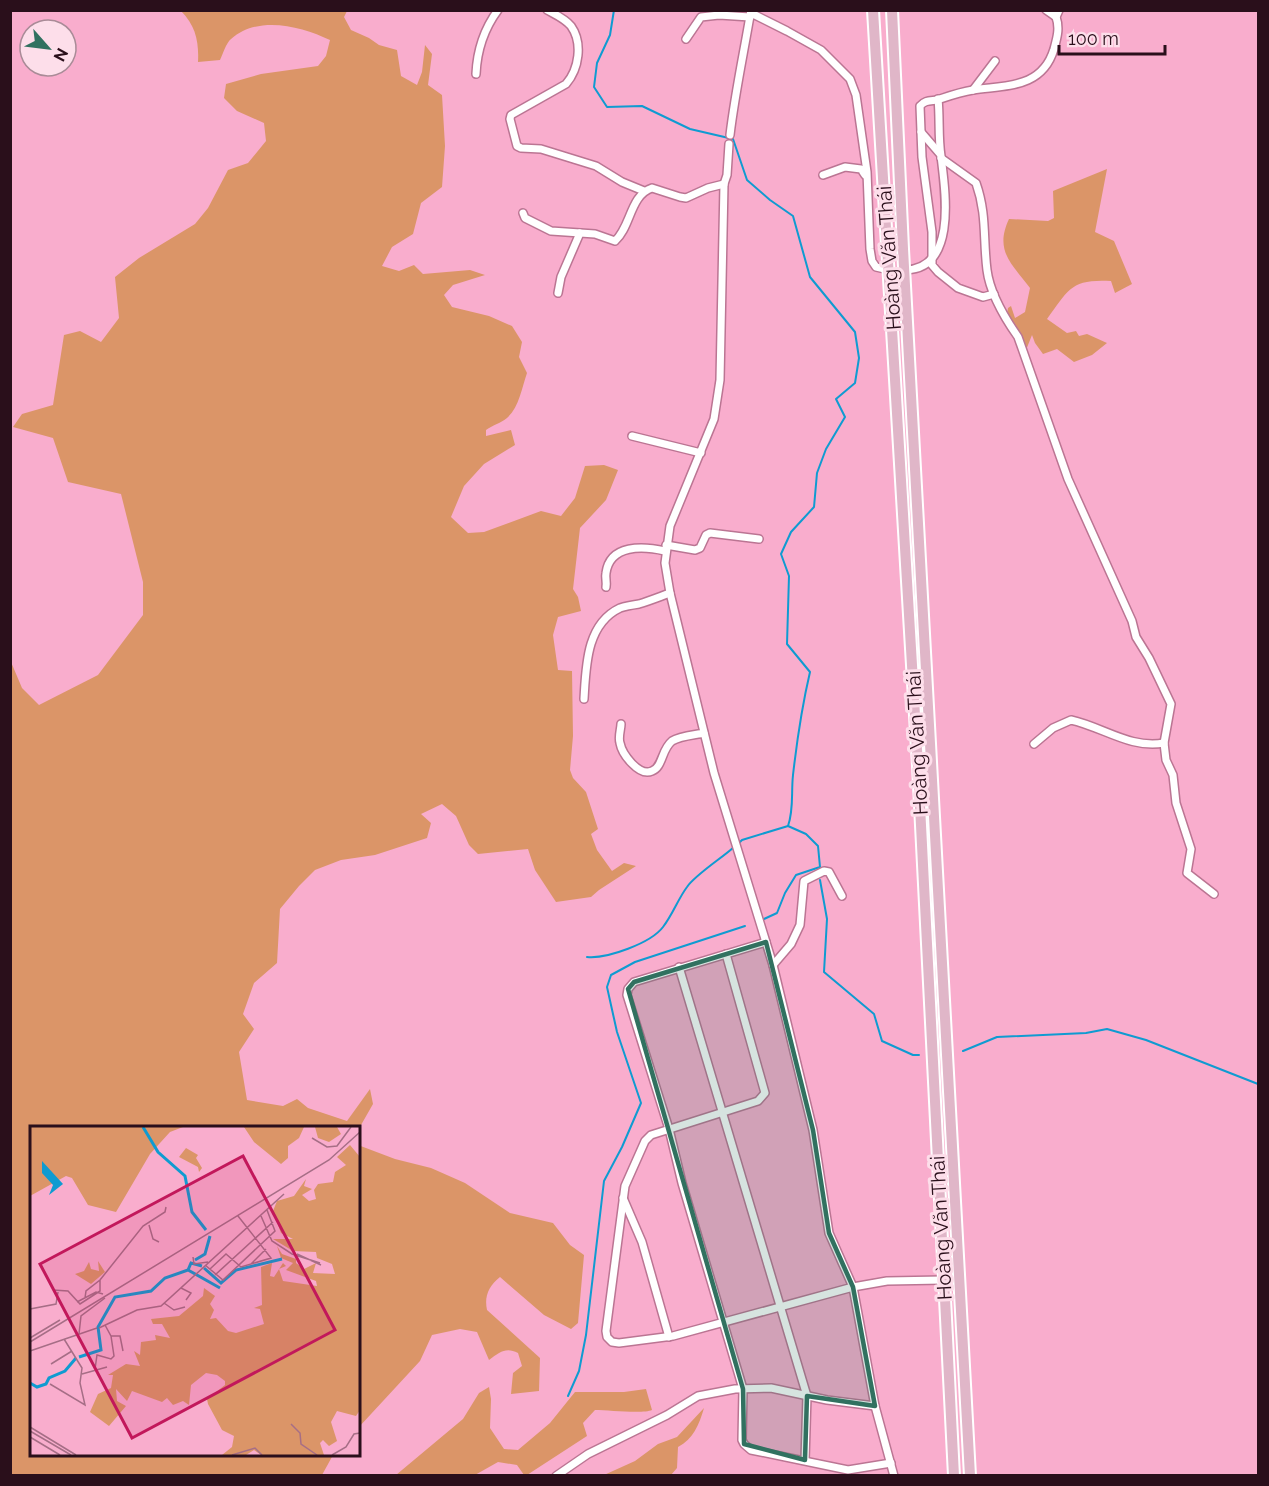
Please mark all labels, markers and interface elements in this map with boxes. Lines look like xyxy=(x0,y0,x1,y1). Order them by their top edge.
north arrow xyxy=(18,18,78,78)
scale bar xyxy=(1059,18,1166,56)
text: 100 m xyxy=(1068,28,1119,49)
text: N xyxy=(50,45,72,65)
street label: Hoàng Văn Thái xyxy=(872,185,906,331)
street label: Hoàng Văn Thái xyxy=(901,670,933,816)
inset map xyxy=(30,1126,360,1456)
street label: Hoàng Văn Thái xyxy=(925,1155,957,1301)

